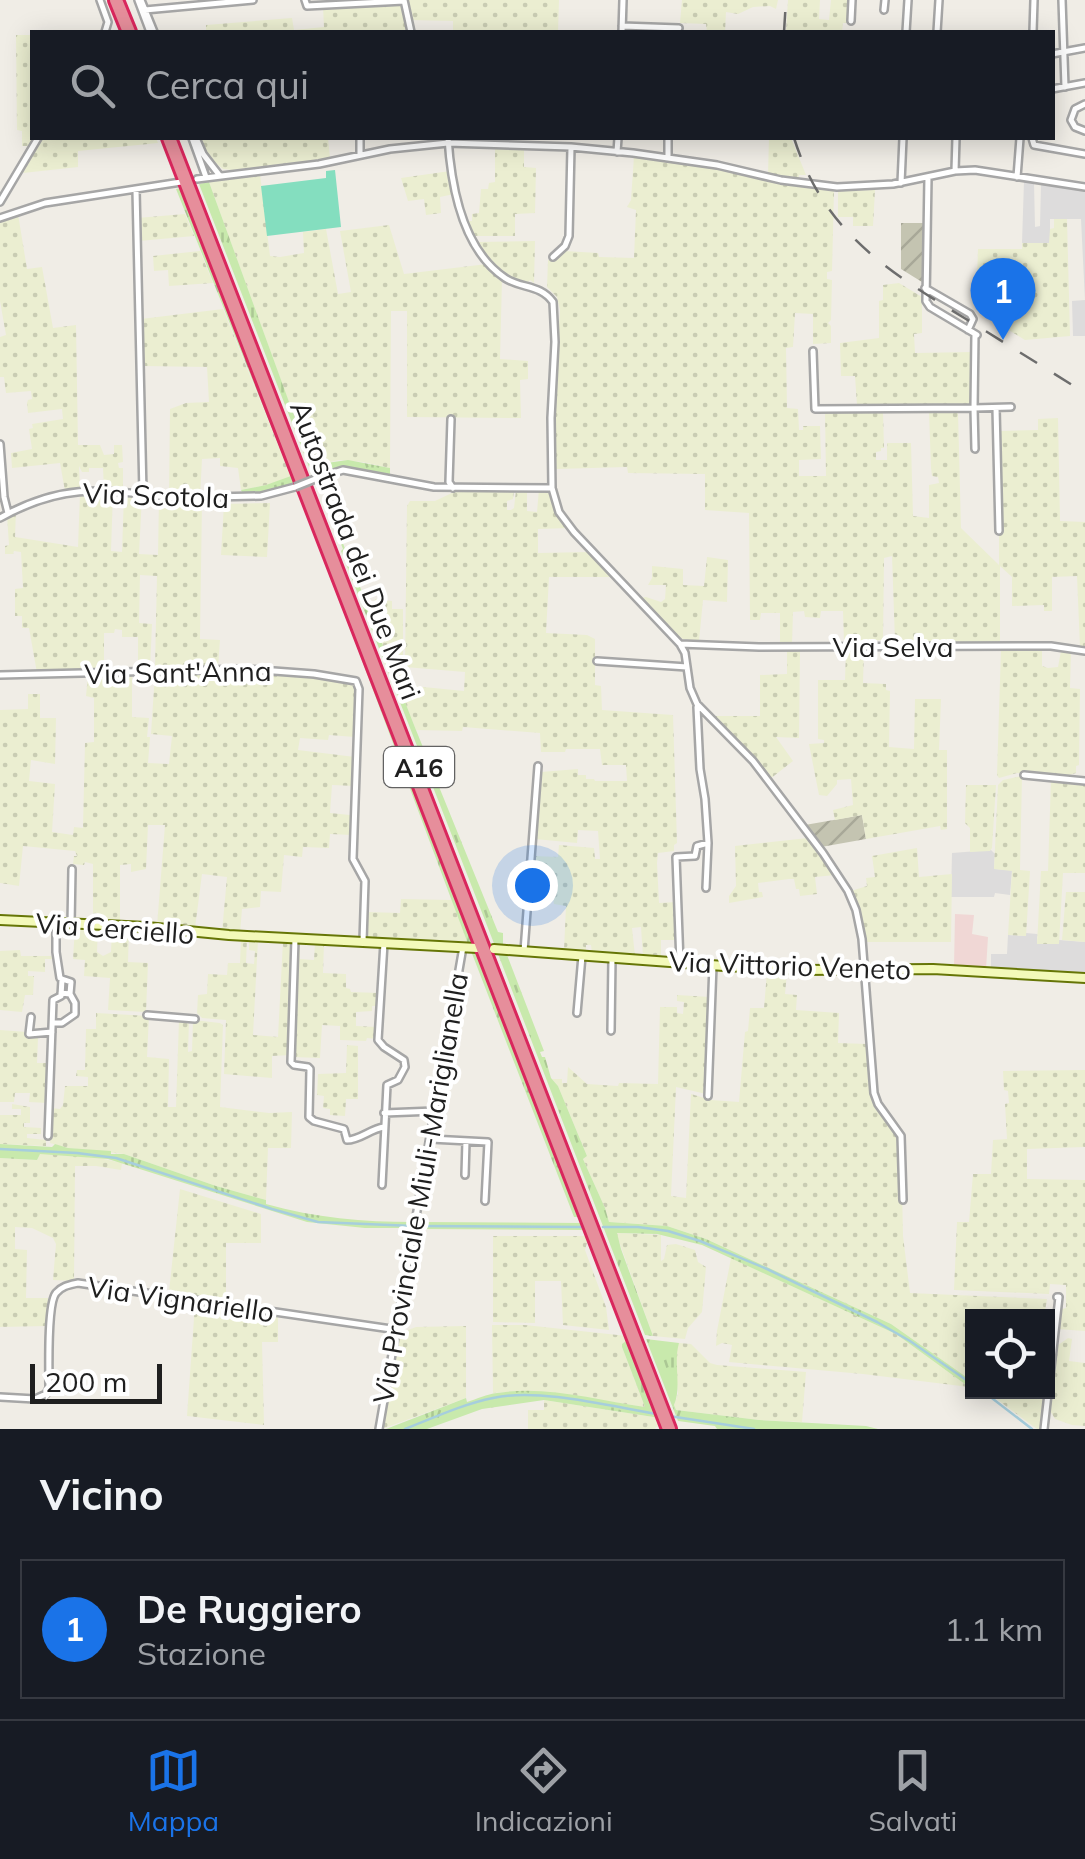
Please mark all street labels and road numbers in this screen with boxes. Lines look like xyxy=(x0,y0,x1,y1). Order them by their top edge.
street label: Autostrada dei Due Mari xyxy=(283,396,429,704)
street label: Via Scotola xyxy=(82,475,230,515)
street label: Via Selva xyxy=(832,629,954,664)
street label: Via Sant'Anna xyxy=(84,653,272,691)
road number: A16 xyxy=(384,747,454,787)
street label: Via Cerciello xyxy=(35,905,195,951)
street label: Via Vittorio Veneto xyxy=(668,943,912,987)
street label: Via Provinciale Miuli-Mariglianella xyxy=(365,970,475,1406)
street label: Via Vignariello xyxy=(85,1269,277,1329)

